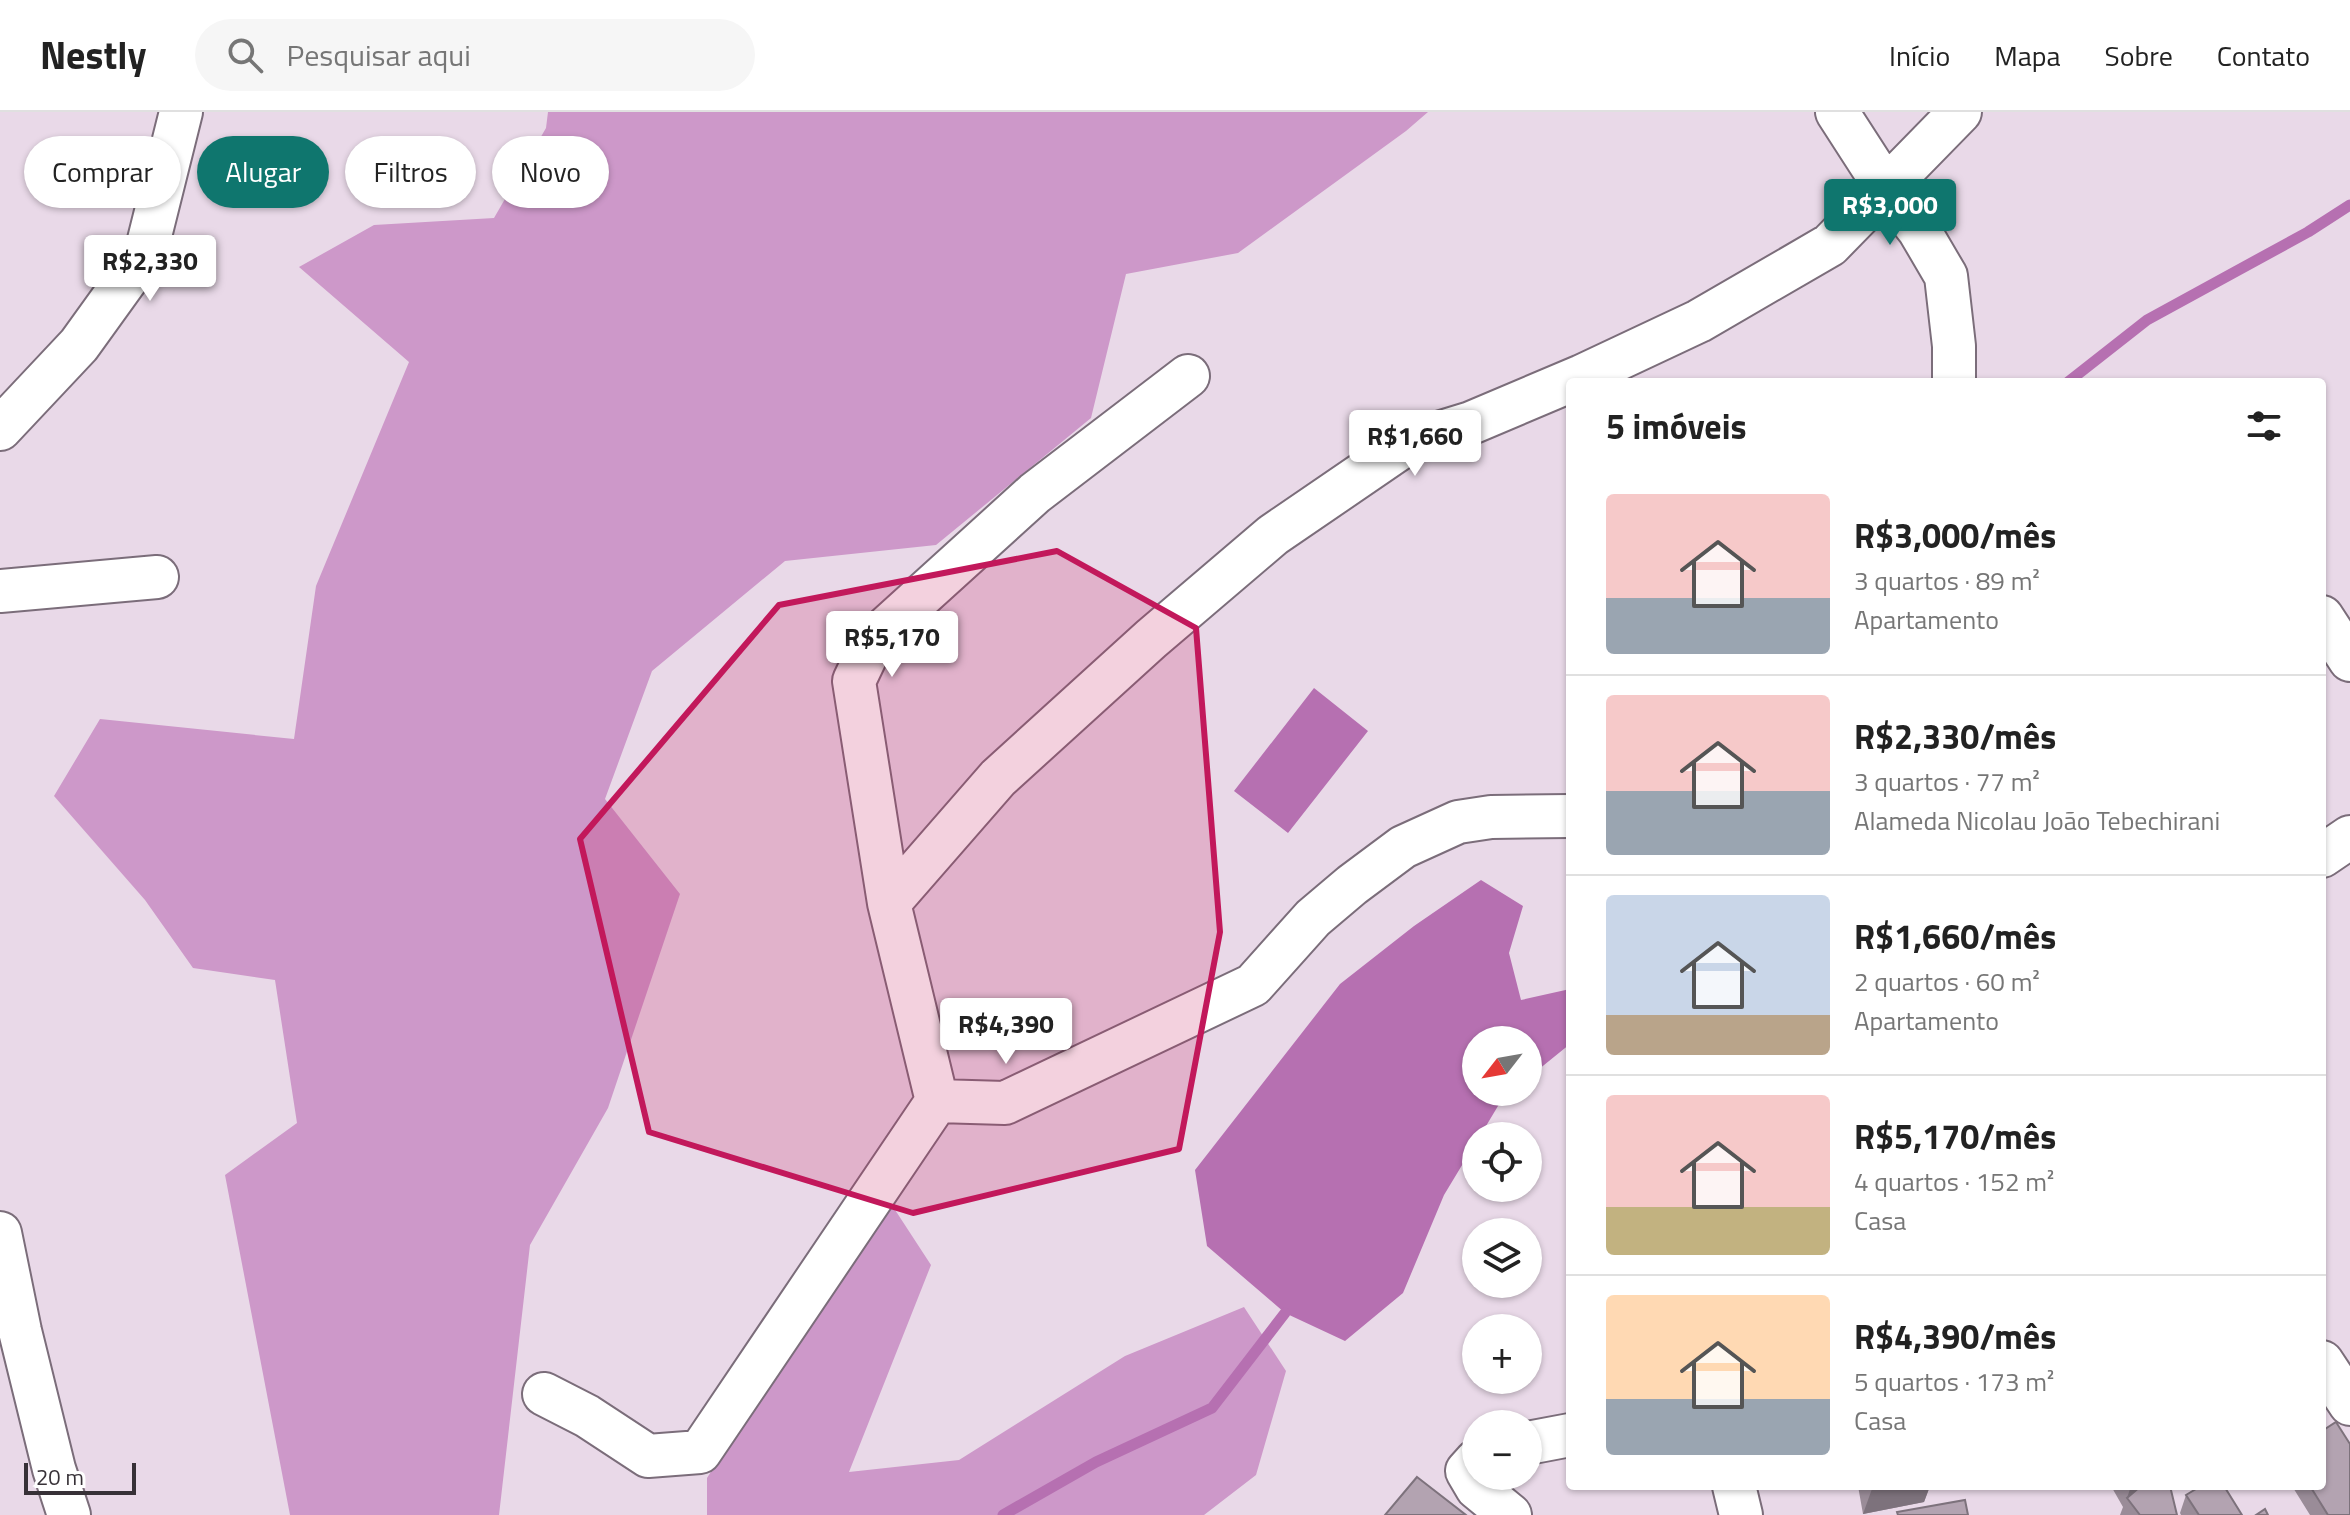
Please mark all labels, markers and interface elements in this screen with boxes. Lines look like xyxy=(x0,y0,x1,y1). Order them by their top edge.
search box xyxy=(195,19,755,91)
text: Nestly xyxy=(40,26,147,84)
text: Pesquisar aqui xyxy=(287,32,471,78)
icon: search xyxy=(223,33,267,77)
text: Início xyxy=(1889,34,1950,77)
text: Mapa xyxy=(1994,34,2061,77)
text: Sobre xyxy=(2105,34,2173,77)
text: Contato xyxy=(2217,34,2310,77)
chip: Comprar xyxy=(24,136,181,208)
chip: Alugar xyxy=(197,136,329,208)
chip: Filtros xyxy=(345,136,476,208)
chip: Novo xyxy=(492,136,609,208)
pin: R$3,000 xyxy=(1816,179,1964,247)
text: R$3,000 xyxy=(1842,185,1938,224)
pin: R$2,330 xyxy=(76,235,224,303)
text: R$2,330 xyxy=(102,241,198,280)
text: 5 imóveis xyxy=(1606,400,1747,452)
icon: filters xyxy=(2242,404,2286,448)
pin: R$1,660 xyxy=(1341,410,1489,478)
text: R$1,660 xyxy=(1367,416,1463,455)
text: R$3,000/mês xyxy=(1854,509,2056,561)
icon: home xyxy=(1670,526,1766,622)
text: 3 quartos · 89 m² xyxy=(1854,561,2040,600)
text: Apartamento xyxy=(1854,600,1999,639)
pin: R$5,170 xyxy=(818,611,966,679)
text: R$5,170 xyxy=(844,617,940,656)
text: R$2,330/mês xyxy=(1854,710,2056,762)
icon: home xyxy=(1670,727,1766,823)
text: 3 quartos · 77 m² xyxy=(1854,762,2040,801)
text: Alameda Nicolau João Tebechirani xyxy=(1854,801,2220,840)
text: R$1,660/mês xyxy=(1854,910,2056,962)
icon: home xyxy=(1670,927,1766,1023)
text: 2 quartos · 60 m² xyxy=(1854,962,2040,1001)
pin: R$4,390 xyxy=(932,998,1080,1066)
text: Apartamento xyxy=(1854,1001,1999,1040)
text: R$4,390 xyxy=(958,1004,1054,1043)
north arrow xyxy=(1462,1026,1542,1106)
map controls xyxy=(1462,1026,1542,1490)
text: R$5,170/mês xyxy=(1854,1110,2056,1162)
button: locate xyxy=(1462,1122,1542,1202)
icon: home xyxy=(1670,1127,1766,1223)
text: 4 quartos · 152 m² xyxy=(1854,1162,2054,1201)
text: Casa xyxy=(1854,1201,1906,1240)
button: layers xyxy=(1462,1218,1542,1298)
text: R$4,390/mês xyxy=(1854,1310,2056,1362)
button: + xyxy=(1462,1314,1542,1394)
icon: home xyxy=(1670,1327,1766,1423)
text: 5 quartos · 173 m² xyxy=(1854,1362,2054,1401)
text: Casa xyxy=(1854,1401,1906,1440)
button: − xyxy=(1462,1410,1542,1490)
scale bar xyxy=(24,1459,136,1495)
text: 20 m xyxy=(36,1460,84,1494)

